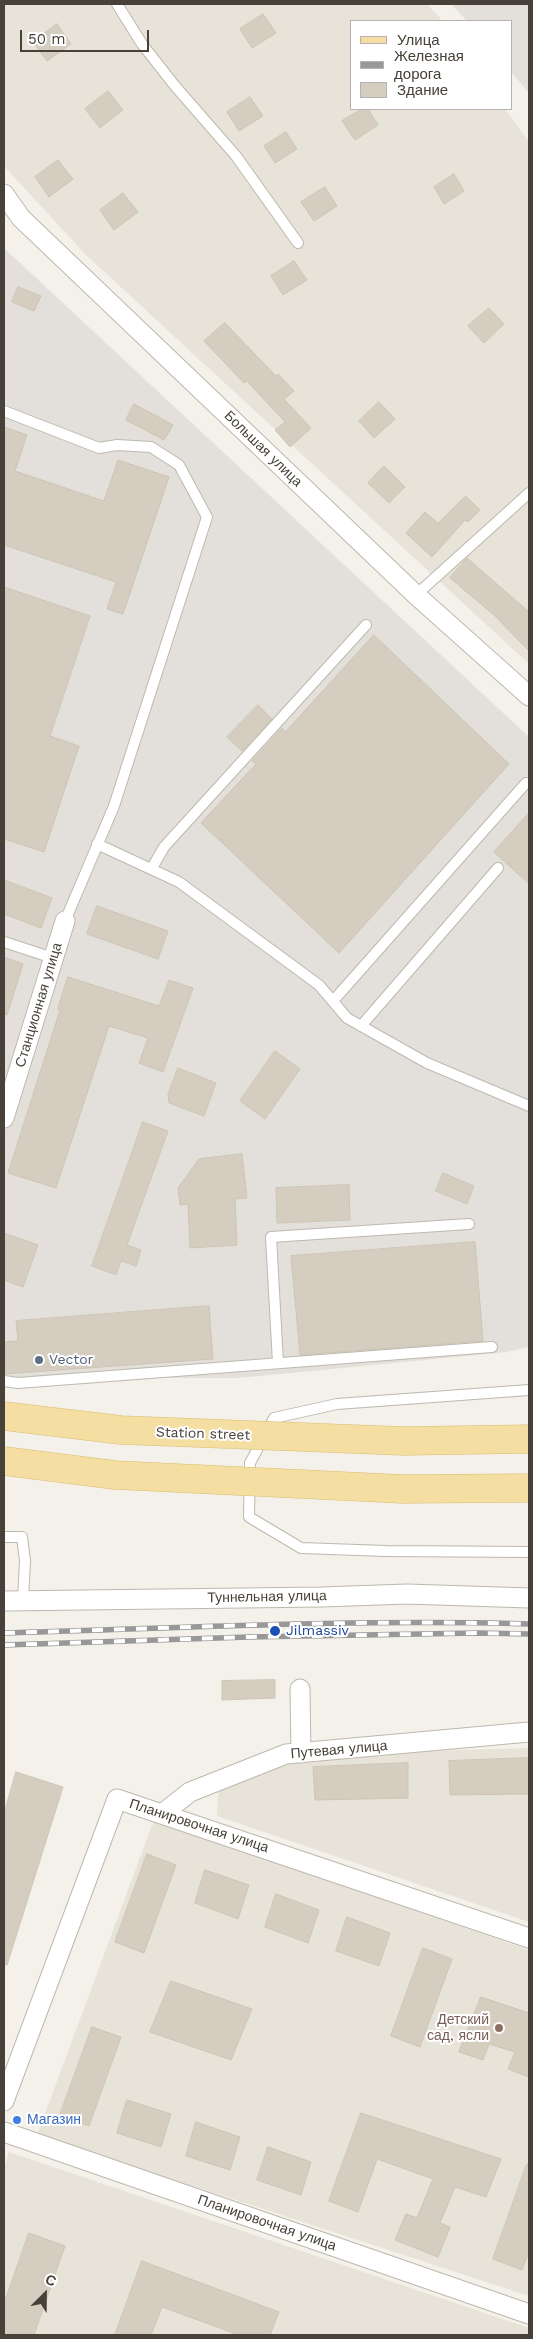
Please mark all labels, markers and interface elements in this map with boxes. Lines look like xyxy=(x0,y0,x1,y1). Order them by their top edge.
scale bar xyxy=(22,20,151,52)
legend xyxy=(350,20,513,110)
text: 50 m xyxy=(28,30,65,48)
text: Улица xyxy=(397,31,440,49)
text: Железная дорога xyxy=(394,47,464,83)
text: Здание xyxy=(397,81,448,99)
street label: Большая улица xyxy=(220,408,306,490)
street label: Станционная улица xyxy=(12,941,66,1069)
place label: Vector xyxy=(49,1352,93,1368)
marker: Vector xyxy=(33,1354,45,1366)
street label: Station street xyxy=(156,1424,250,1444)
street label: Туннельная улица xyxy=(207,1588,327,1606)
place label: Jilmassiv xyxy=(286,1623,349,1639)
marker: Jilmassiv xyxy=(268,1624,282,1638)
street label: Путевая улица xyxy=(290,1737,388,1763)
street label: Планировочная улица xyxy=(127,1796,271,1856)
place label: Детский сад, ясли xyxy=(427,2012,489,2044)
marker: Детский сад, ясли xyxy=(493,2022,505,2034)
place label: Магазин xyxy=(27,2112,81,2128)
marker: Магазин xyxy=(11,2114,23,2126)
street label: Планировочная улица xyxy=(195,2191,339,2255)
north arrow xyxy=(20,2269,70,2319)
text: С xyxy=(43,2271,59,2290)

